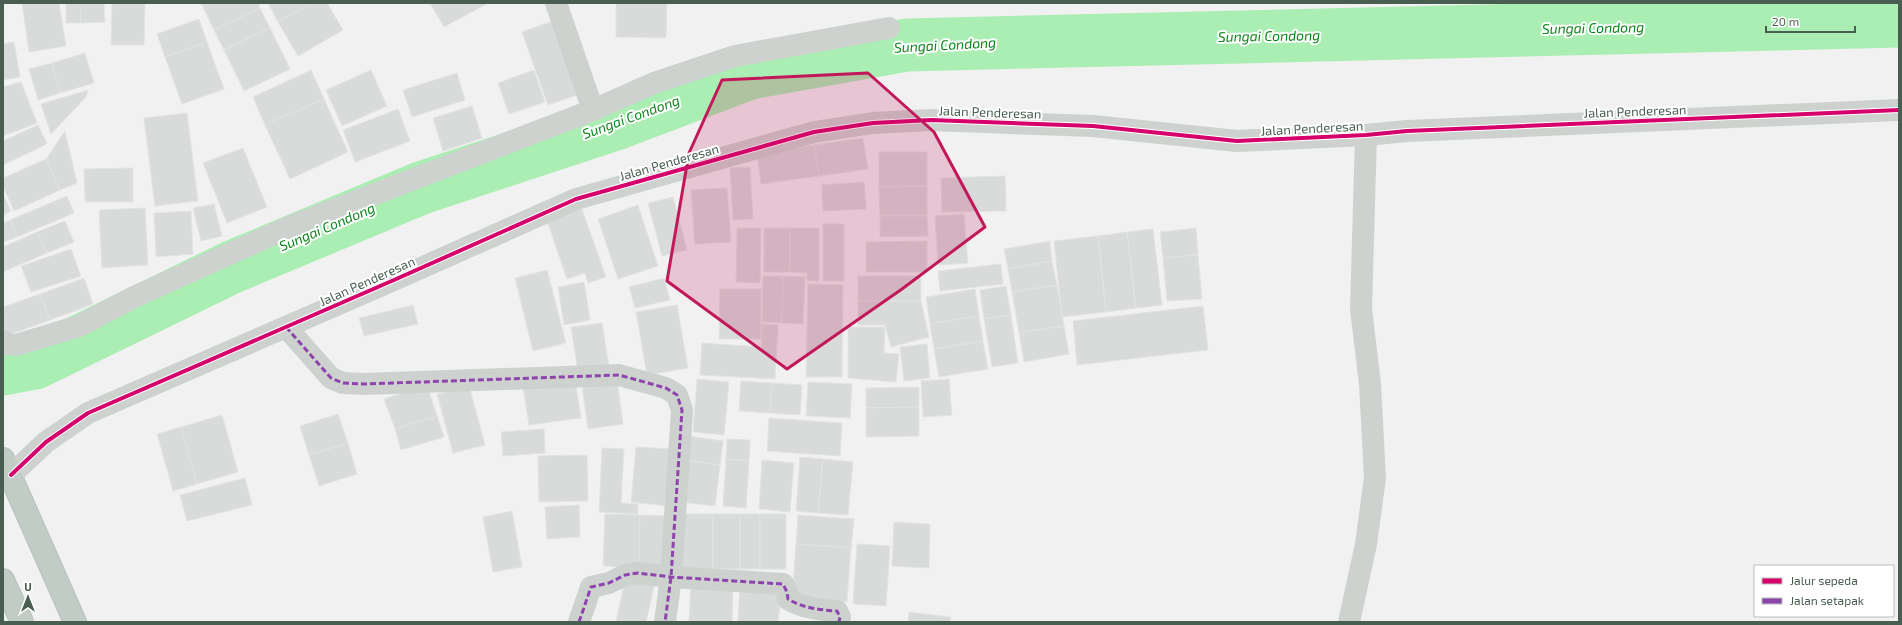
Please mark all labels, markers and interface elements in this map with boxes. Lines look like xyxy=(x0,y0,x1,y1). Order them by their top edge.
scale bar xyxy=(1766,8,1855,34)
text: 20 m xyxy=(1772,14,1799,28)
water label: Sungai Condong xyxy=(1542,18,1644,37)
water label: Sungai Condong xyxy=(1218,26,1320,45)
water label: Sungai Condong xyxy=(893,33,997,56)
water label: Sungai Condong xyxy=(580,91,682,142)
street label: Jalan Penderesan xyxy=(1583,101,1687,121)
street label: Jalan Penderesan xyxy=(938,102,1042,122)
street label: Jalan Penderesan xyxy=(1260,117,1364,139)
street label: Jalan Penderesan xyxy=(617,140,721,184)
water label: Sungai Condong xyxy=(276,199,377,254)
street label: Jalan Penderesan xyxy=(317,253,417,309)
legend xyxy=(1754,565,1894,617)
text: Jalur sepeda xyxy=(1790,573,1858,587)
north arrow xyxy=(8,577,48,617)
text: U xyxy=(24,580,32,593)
text: Jalan setapak xyxy=(1790,593,1864,607)

